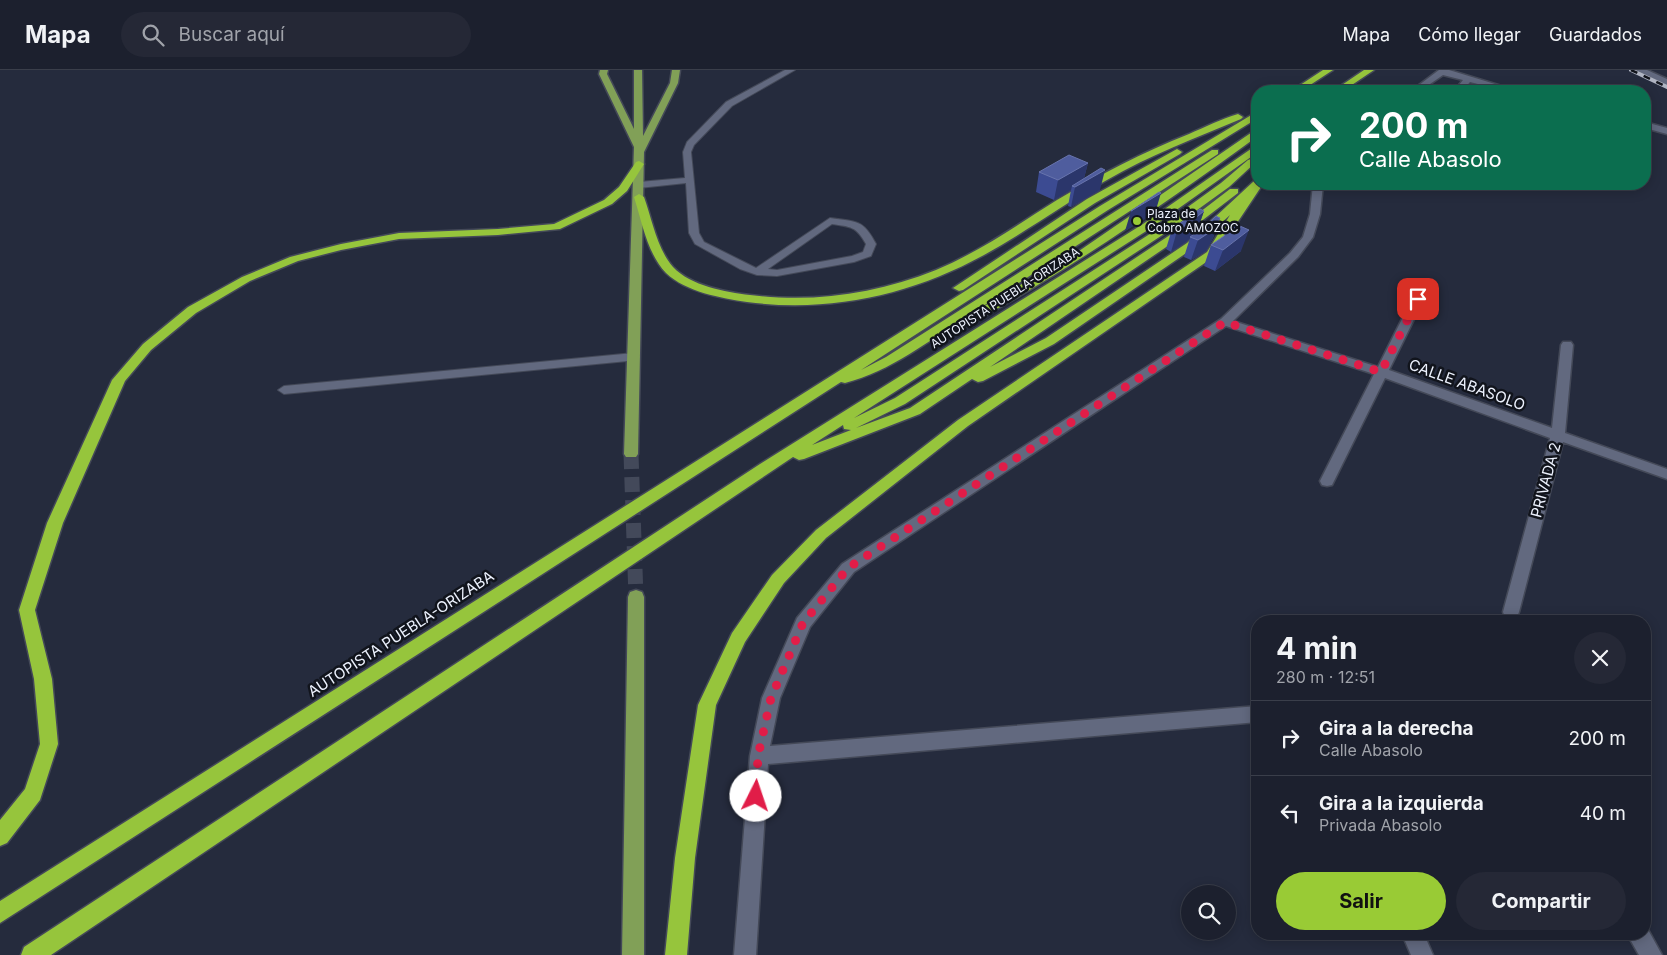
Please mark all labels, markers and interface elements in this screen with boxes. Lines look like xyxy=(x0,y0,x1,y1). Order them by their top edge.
search box xyxy=(121,12,471,57)
text: Mapa xyxy=(25,20,91,49)
icon: search xyxy=(139,21,167,49)
text: Buscar aquí xyxy=(179,23,285,46)
text: Mapa xyxy=(1343,24,1390,45)
text: Cómo llegar xyxy=(1418,24,1521,45)
text: Guardados xyxy=(1549,24,1642,45)
text: 200 m xyxy=(1359,104,1468,146)
icon: right xyxy=(1276,105,1341,170)
text: Calle Abasolo xyxy=(1359,146,1502,172)
place label: Plaza de Cobro AMOZOC xyxy=(1147,206,1239,235)
marker: Plaza de Cobro AMOZOC xyxy=(1131,215,1143,227)
street label: AUTOPISTA PUEBLA-ORIZABA xyxy=(928,244,1082,351)
pin xyxy=(1397,278,1439,320)
icon: arrive xyxy=(1404,285,1432,313)
street label: CALLE ABASOLO xyxy=(1406,355,1528,414)
street label: PRIVADA 2 xyxy=(1526,440,1565,520)
street label: AUTOPISTA PUEBLA-ORIZABA xyxy=(304,566,497,701)
text: 4 min xyxy=(1276,630,1358,666)
button: close xyxy=(1574,632,1626,684)
text: 280 m · 12:51 xyxy=(1276,667,1375,687)
text: Gira a la derecha xyxy=(1319,717,1474,740)
icon: right xyxy=(1276,724,1304,752)
text: 200 m xyxy=(1568,727,1626,750)
text: Calle Abasolo xyxy=(1319,740,1423,760)
position arrow xyxy=(729,769,781,821)
text: Gira a la izquierda xyxy=(1319,792,1484,815)
icon: left xyxy=(1276,799,1304,827)
text: 40 m xyxy=(1580,802,1626,825)
text: Privada Abasolo xyxy=(1319,815,1442,835)
button: Salir xyxy=(1276,872,1446,930)
button: Compartir xyxy=(1456,872,1626,930)
map controls xyxy=(1181,885,1236,940)
button: search xyxy=(1181,885,1236,940)

